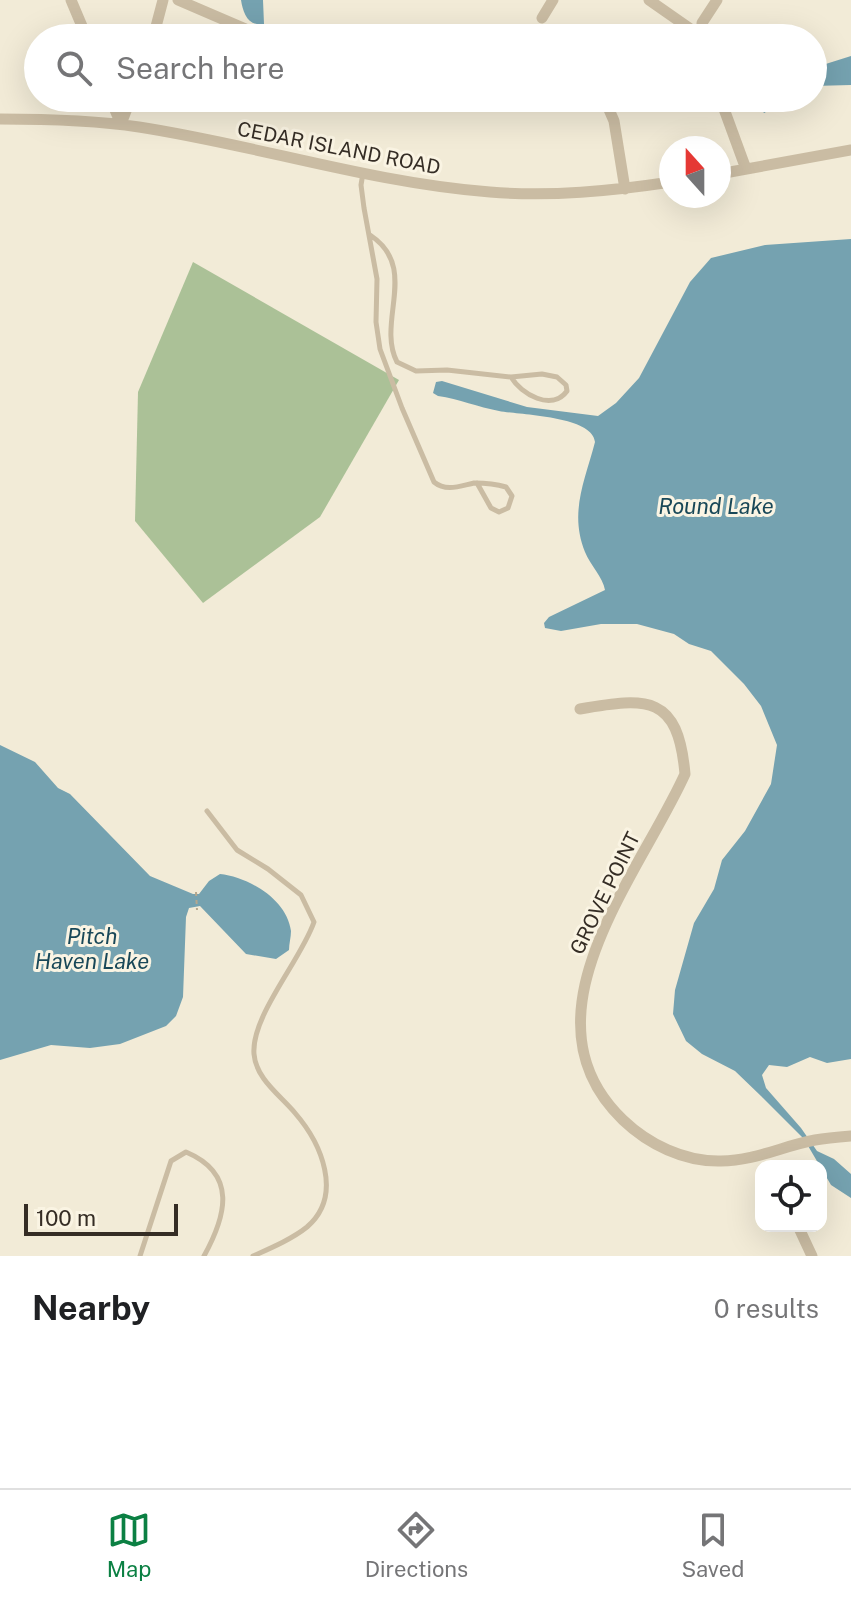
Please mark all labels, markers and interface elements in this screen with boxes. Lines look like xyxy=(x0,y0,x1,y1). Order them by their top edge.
search box xyxy=(24,24,827,112)
icon: search xyxy=(52,46,96,90)
text: Search here xyxy=(116,50,284,86)
street label: CEDAR ISLAND ROAD xyxy=(235,117,443,179)
north arrow xyxy=(659,136,731,208)
water label: Round Lake xyxy=(658,493,774,519)
street label: GROVE POINT xyxy=(565,828,645,958)
water label: Pitch Haven Lake xyxy=(35,923,149,974)
map controls xyxy=(755,1160,827,1232)
button: locate xyxy=(755,1160,827,1232)
scale bar xyxy=(24,1200,178,1236)
text: 100 m xyxy=(36,1205,96,1231)
text: Nearby xyxy=(32,1288,150,1328)
text: 0 results xyxy=(714,1293,819,1324)
tab: Map xyxy=(107,1508,151,1582)
tab: Directions xyxy=(365,1508,468,1582)
tab: Saved xyxy=(681,1508,744,1582)

